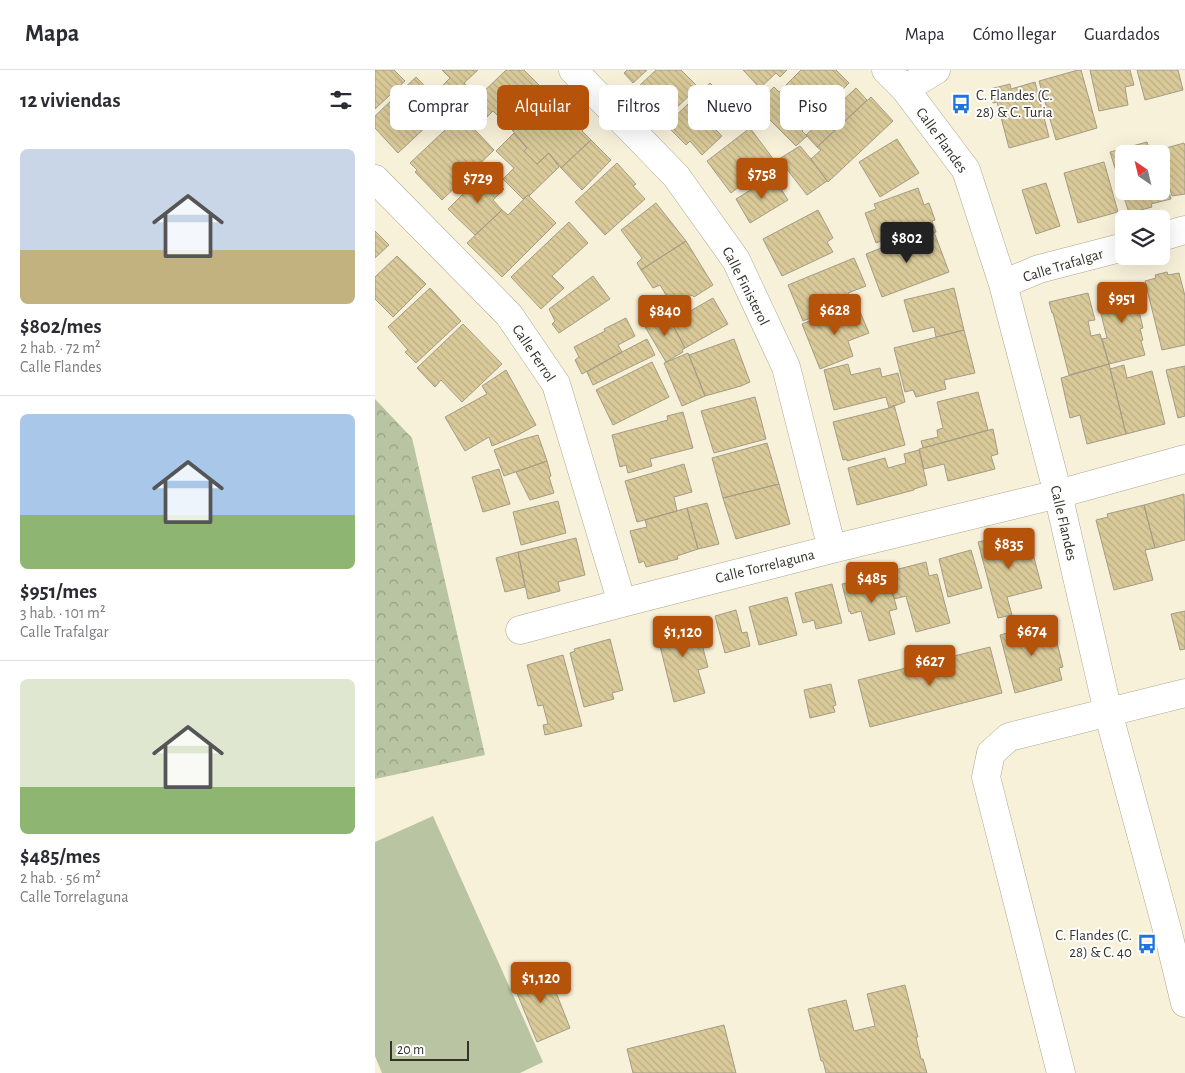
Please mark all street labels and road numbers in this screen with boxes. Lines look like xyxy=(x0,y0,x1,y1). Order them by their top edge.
street label: Calle Flandes xyxy=(913,105,970,176)
street label: Calle Finisterol xyxy=(719,245,772,328)
street label: Calle Trafalgar xyxy=(1021,246,1105,285)
street label: Calle Ferrol xyxy=(509,322,558,384)
street label: Calle Flandes xyxy=(1048,484,1079,562)
street label: Calle Torrelaguna xyxy=(714,547,816,586)

